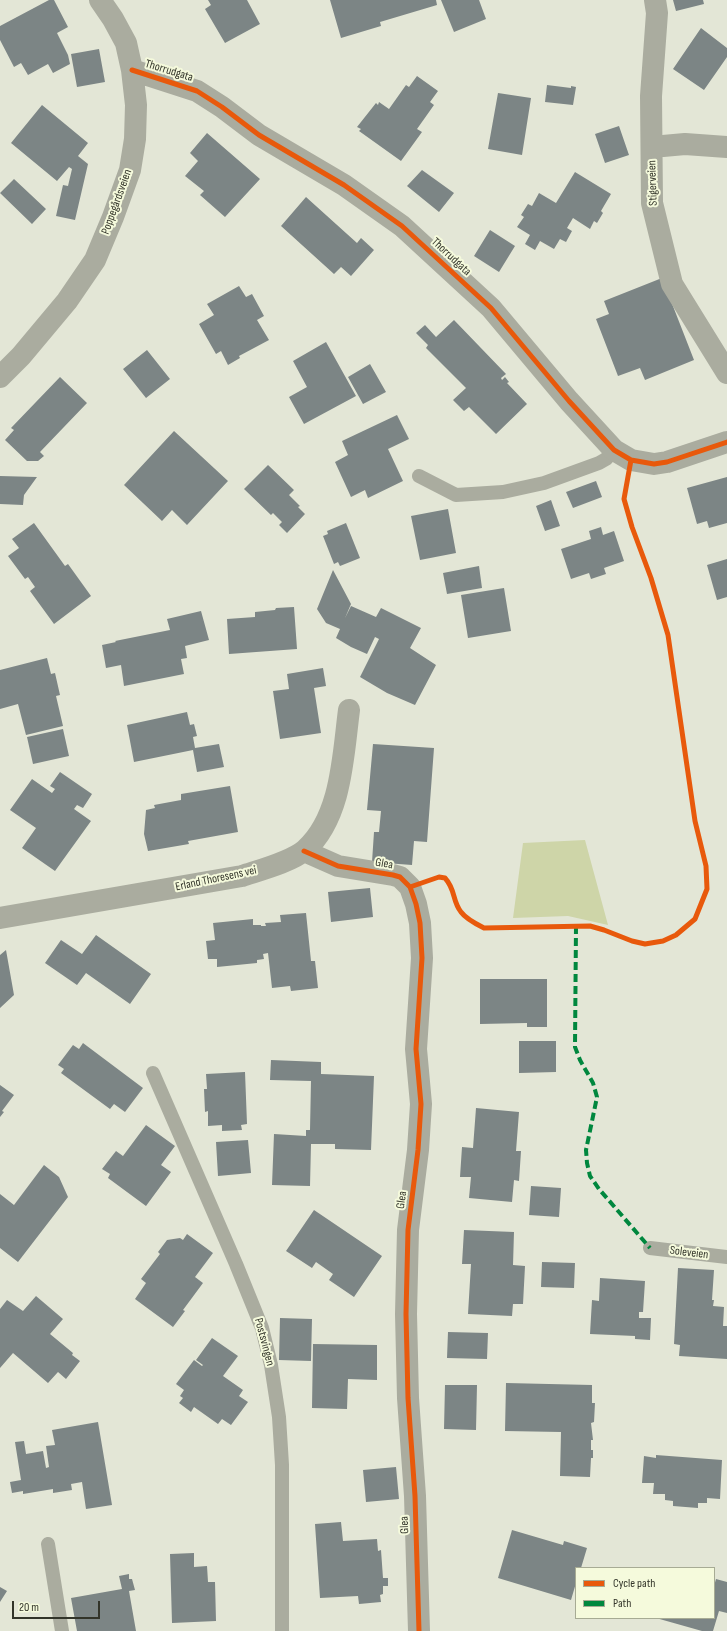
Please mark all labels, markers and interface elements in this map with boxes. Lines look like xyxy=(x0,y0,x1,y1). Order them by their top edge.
street label: Thorrudgata xyxy=(143,57,195,85)
street label: Stigerveien xyxy=(645,160,661,206)
street label: Poppegårdsveien xyxy=(99,168,135,236)
street label: Thorrudgata xyxy=(428,235,474,279)
street label: Glea xyxy=(374,855,394,873)
street label: Erland Thoresens vei xyxy=(174,863,258,895)
street label: Glea xyxy=(394,1190,410,1210)
street label: Soleveien xyxy=(669,1243,709,1263)
street label: Postsvingen xyxy=(251,1317,277,1367)
street label: Glea xyxy=(397,1516,413,1534)
legend xyxy=(575,1567,715,1619)
text: Cycle path xyxy=(613,1576,655,1591)
scale bar xyxy=(14,1593,102,1619)
text: Path xyxy=(613,1596,631,1611)
text: 20 m xyxy=(19,1600,39,1615)

